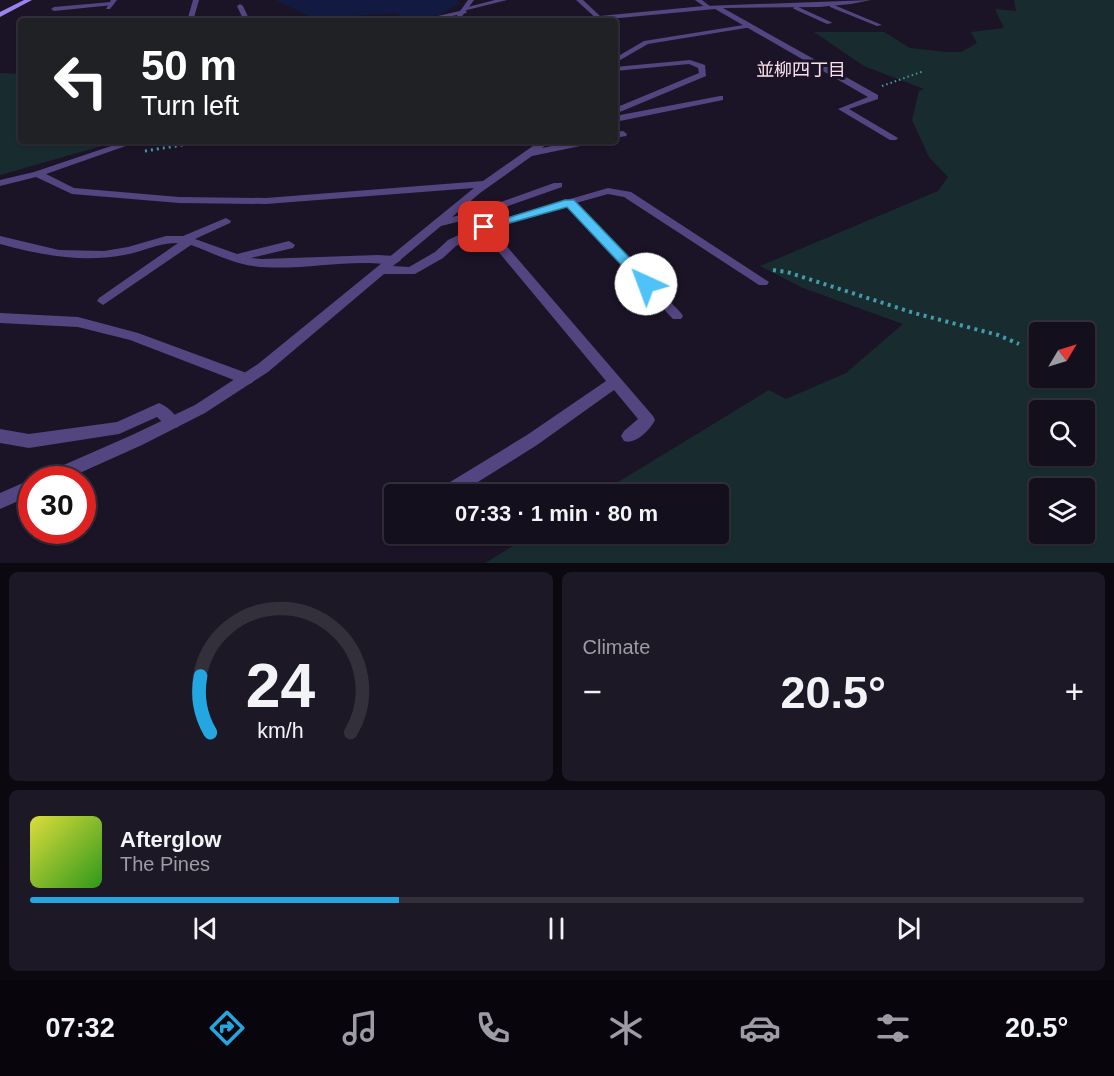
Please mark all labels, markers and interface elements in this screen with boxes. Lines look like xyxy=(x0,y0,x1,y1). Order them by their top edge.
icon: left xyxy=(42,42,120,120)
text: 50 m xyxy=(141,42,237,89)
district label: 並柳四丁目 xyxy=(756,60,846,80)
text: Turn left xyxy=(141,91,239,121)
pin xyxy=(458,201,509,252)
icon: arrive xyxy=(467,210,500,243)
position arrow xyxy=(614,252,678,316)
north arrow xyxy=(1029,322,1095,388)
map controls xyxy=(1029,322,1095,544)
button: search xyxy=(1029,400,1095,466)
speed limit sign: 30 xyxy=(18,466,96,544)
button: layers xyxy=(1029,478,1095,544)
text: 07:33 · 1 min · 80 m xyxy=(455,501,658,526)
text: Climate xyxy=(583,636,650,658)
text: 24 xyxy=(246,651,316,720)
text: 20.5° xyxy=(780,667,886,718)
text: − xyxy=(583,673,602,710)
text: + xyxy=(1065,673,1084,710)
text: km/h xyxy=(258,720,304,744)
text: Afterglow xyxy=(120,827,221,852)
text: The Pines xyxy=(120,853,210,875)
icon: previous xyxy=(189,912,222,945)
icon: pause xyxy=(540,912,573,945)
icon: next xyxy=(892,912,925,945)
icon: directions xyxy=(206,1007,248,1049)
icon: music xyxy=(339,1007,381,1049)
icon: phone xyxy=(472,1007,514,1049)
icon: climate xyxy=(605,1007,647,1049)
icon: car xyxy=(739,1007,781,1049)
icon: filters xyxy=(872,1007,914,1049)
text: 07:32 xyxy=(46,1013,115,1043)
text: 20.5° xyxy=(1005,1013,1068,1043)

